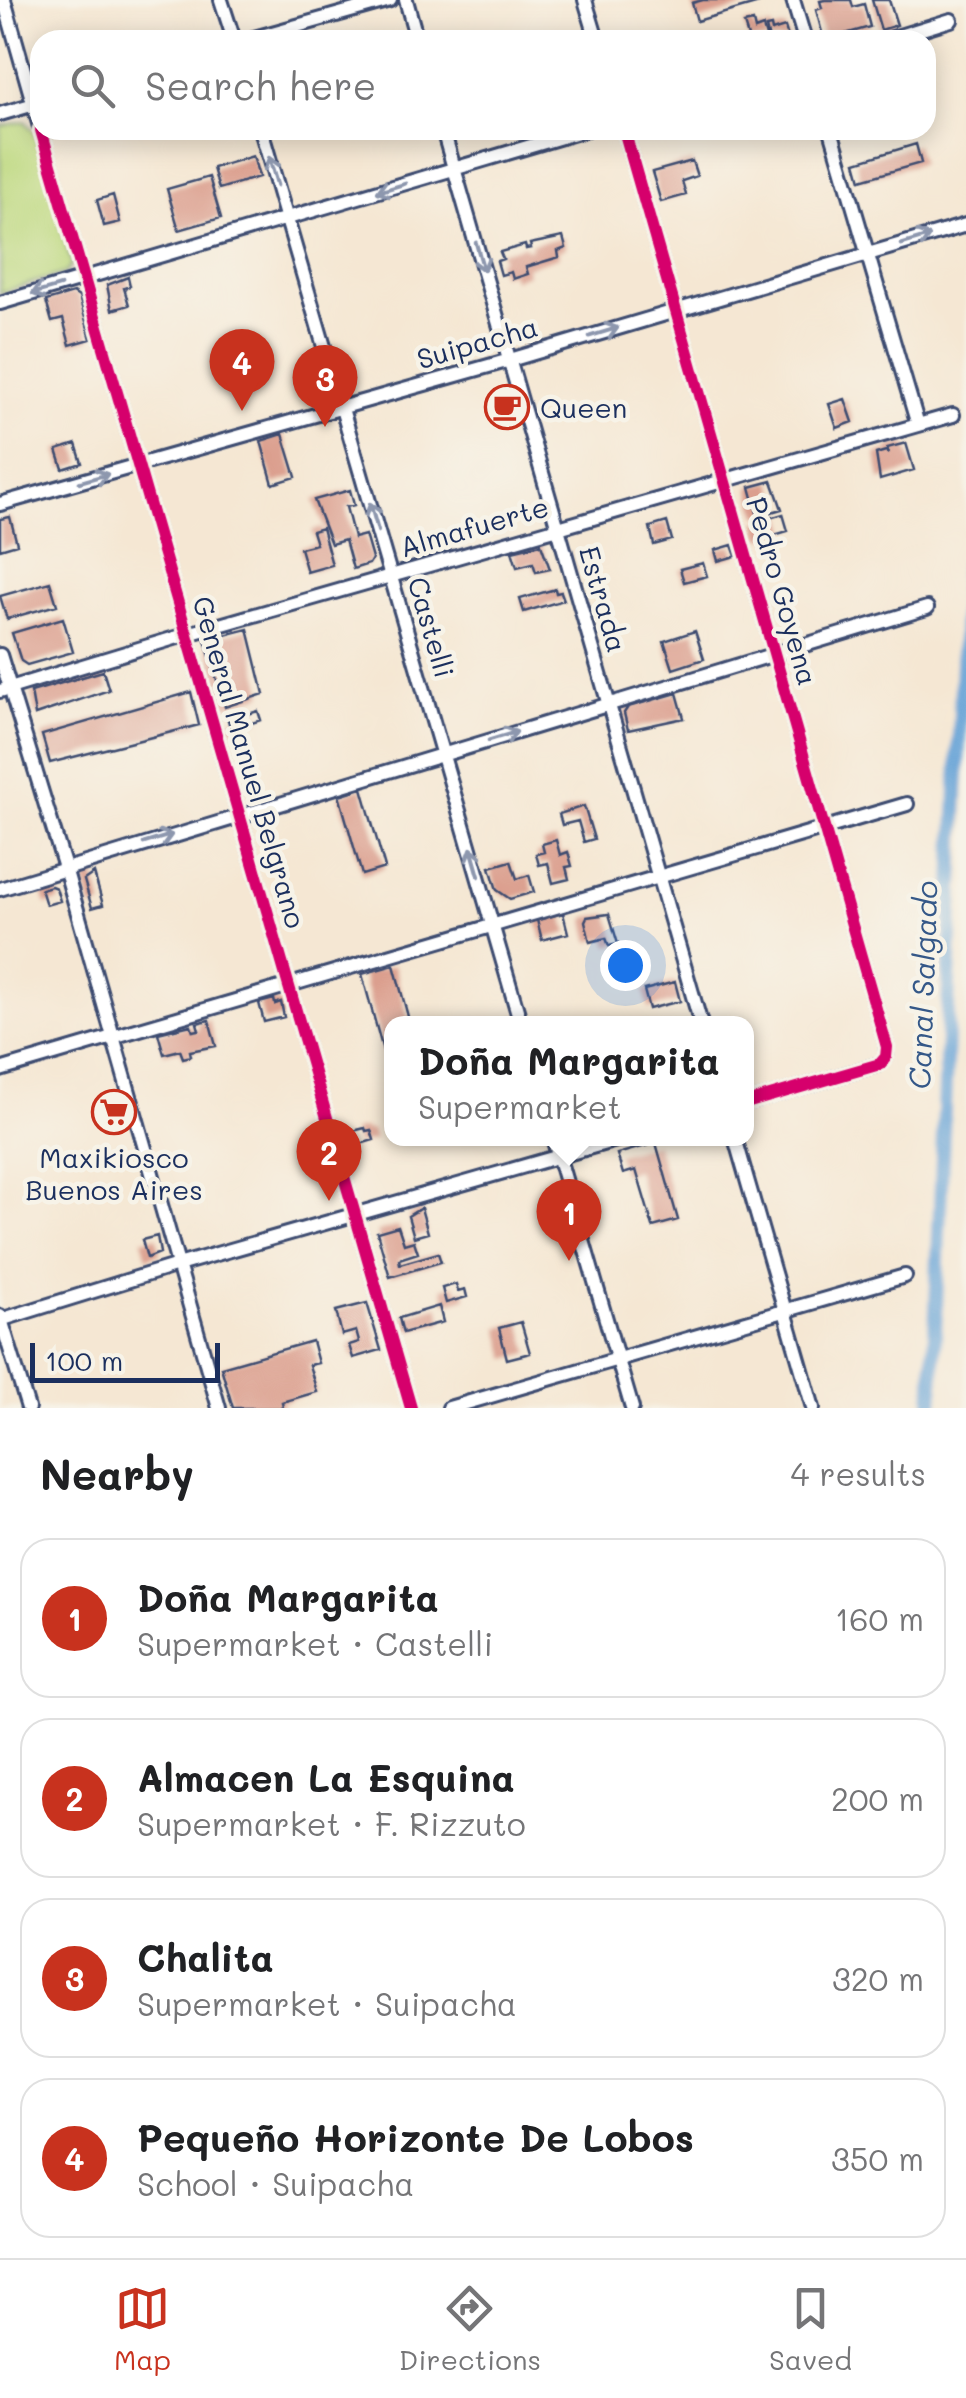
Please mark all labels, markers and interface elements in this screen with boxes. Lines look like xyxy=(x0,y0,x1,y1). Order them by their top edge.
search box xyxy=(30,30,936,140)
icon: search xyxy=(65,58,120,113)
text: Search here xyxy=(145,60,376,110)
one-way arrow xyxy=(263,156,281,187)
one-way arrow xyxy=(376,180,407,198)
one-way arrow xyxy=(899,230,931,248)
one-way arrow xyxy=(472,241,490,272)
one-way arrow xyxy=(31,281,62,300)
street label: Suipacha xyxy=(412,308,542,376)
one-way arrow xyxy=(587,322,619,340)
pin: 4 xyxy=(210,328,274,411)
pin: 3 xyxy=(292,344,358,427)
cafe icon: Queen xyxy=(484,384,530,430)
place label: Queen xyxy=(540,389,627,425)
one-way arrow xyxy=(78,468,109,486)
street label: Almafuerte xyxy=(395,488,553,564)
street label: Pedro Goyena xyxy=(739,493,827,689)
one-way arrow xyxy=(364,501,382,533)
street label: Estrada xyxy=(572,542,636,656)
street label: Castelli xyxy=(400,572,464,682)
street label: General Manuel Belgrano xyxy=(185,592,315,932)
one-way arrow xyxy=(487,726,518,744)
one-way arrow xyxy=(142,829,174,847)
one-way arrow xyxy=(465,847,483,879)
water label: Canal Salgado xyxy=(898,880,946,1090)
your location xyxy=(600,940,651,991)
popup xyxy=(384,1016,754,1146)
text: Doña Margarita xyxy=(418,1035,720,1085)
text: Supermarket xyxy=(418,1085,622,1127)
supermarket icon: Maxikiosco Buenos Aires xyxy=(91,1089,137,1135)
pin: 2 xyxy=(296,1118,362,1201)
place label: Maxikiosco Buenos Aires xyxy=(25,1139,203,1207)
pin: 1 xyxy=(536,1178,602,1261)
scale bar xyxy=(30,1338,220,1382)
text: 100 m xyxy=(45,1342,123,1378)
text: Nearby xyxy=(40,1446,194,1501)
text: 4 results xyxy=(790,1452,926,1494)
text: Doña Margarita xyxy=(137,1572,439,1622)
text: 1 xyxy=(67,1597,82,1639)
text: 160 m xyxy=(835,1597,924,1639)
text: Supermarket · Castelli xyxy=(137,1622,493,1664)
text: Almacen La Esquina xyxy=(137,1752,515,1802)
text: 2 xyxy=(66,1777,83,1819)
text: 200 m xyxy=(831,1777,924,1819)
text: Supermarket · F. Rizzuto xyxy=(137,1802,526,1844)
text: Chalita xyxy=(137,1932,274,1982)
text: 3 xyxy=(65,1957,84,1999)
text: 320 m xyxy=(832,1957,924,1999)
text: Supermarket · Suipacha xyxy=(137,1982,517,2024)
text: Pequeño Horizonte De Lobos xyxy=(137,2112,694,2162)
text: 4 xyxy=(64,2137,85,2179)
text: 350 m xyxy=(831,2137,924,2179)
text: School · Suipacha xyxy=(137,2162,414,2204)
tab: Map xyxy=(114,2281,171,2377)
tab: Directions xyxy=(399,2281,541,2377)
tab: Saved xyxy=(769,2281,852,2377)

